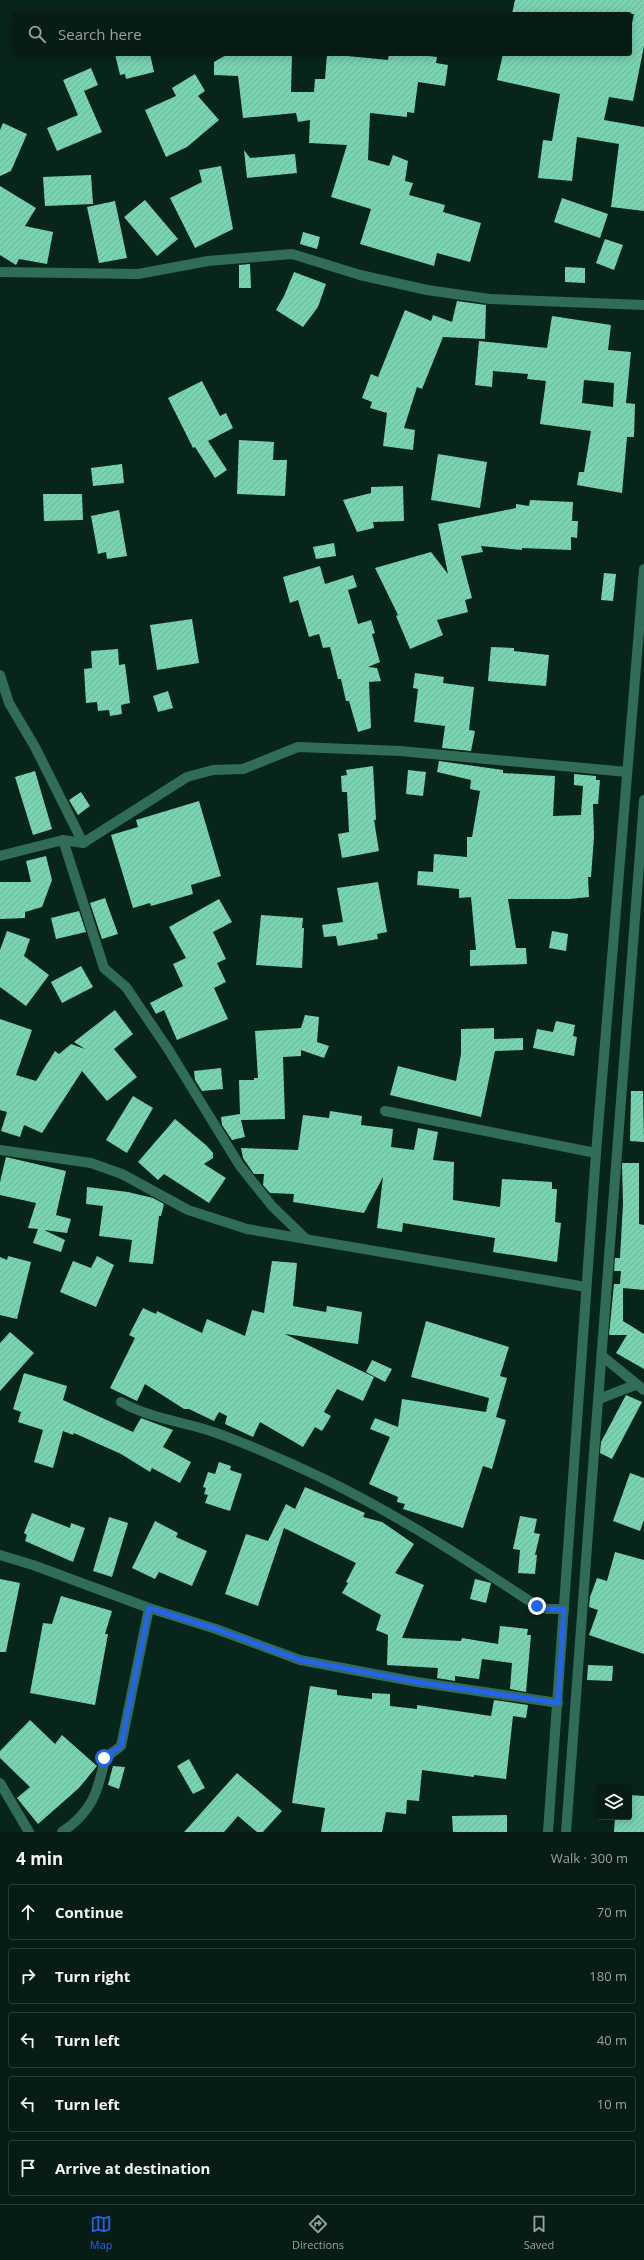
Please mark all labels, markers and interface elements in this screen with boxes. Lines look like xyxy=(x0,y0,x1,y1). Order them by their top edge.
search box xyxy=(12,12,632,56)
icon: search xyxy=(26,23,48,45)
text: Search here xyxy=(58,24,142,44)
route end xyxy=(528,1597,546,1615)
route start xyxy=(95,1749,113,1767)
map controls xyxy=(596,1784,632,1820)
button: layers xyxy=(596,1784,632,1820)
text: 4 min xyxy=(16,1847,63,1870)
text: Walk · 300 m xyxy=(551,1849,628,1867)
icon: ahead xyxy=(17,1901,39,1923)
text: Continue xyxy=(55,1902,123,1922)
text: 70 m xyxy=(597,1903,627,1921)
icon: right xyxy=(17,1965,39,1987)
text: Turn right xyxy=(55,1966,130,1986)
text: 180 m xyxy=(589,1967,627,1985)
icon: left xyxy=(17,2029,39,2051)
text: Turn left xyxy=(55,2030,120,2050)
text: 40 m xyxy=(597,2031,627,2049)
icon: left xyxy=(17,2093,39,2115)
text: Turn left xyxy=(55,2094,120,2114)
text: 10 m xyxy=(597,2095,627,2113)
icon: arrive xyxy=(17,2157,39,2179)
text: Arrive at destination xyxy=(55,2158,210,2178)
tab: Map xyxy=(90,2213,113,2252)
tab: Directions xyxy=(292,2213,344,2252)
tab: Saved xyxy=(524,2213,554,2252)

